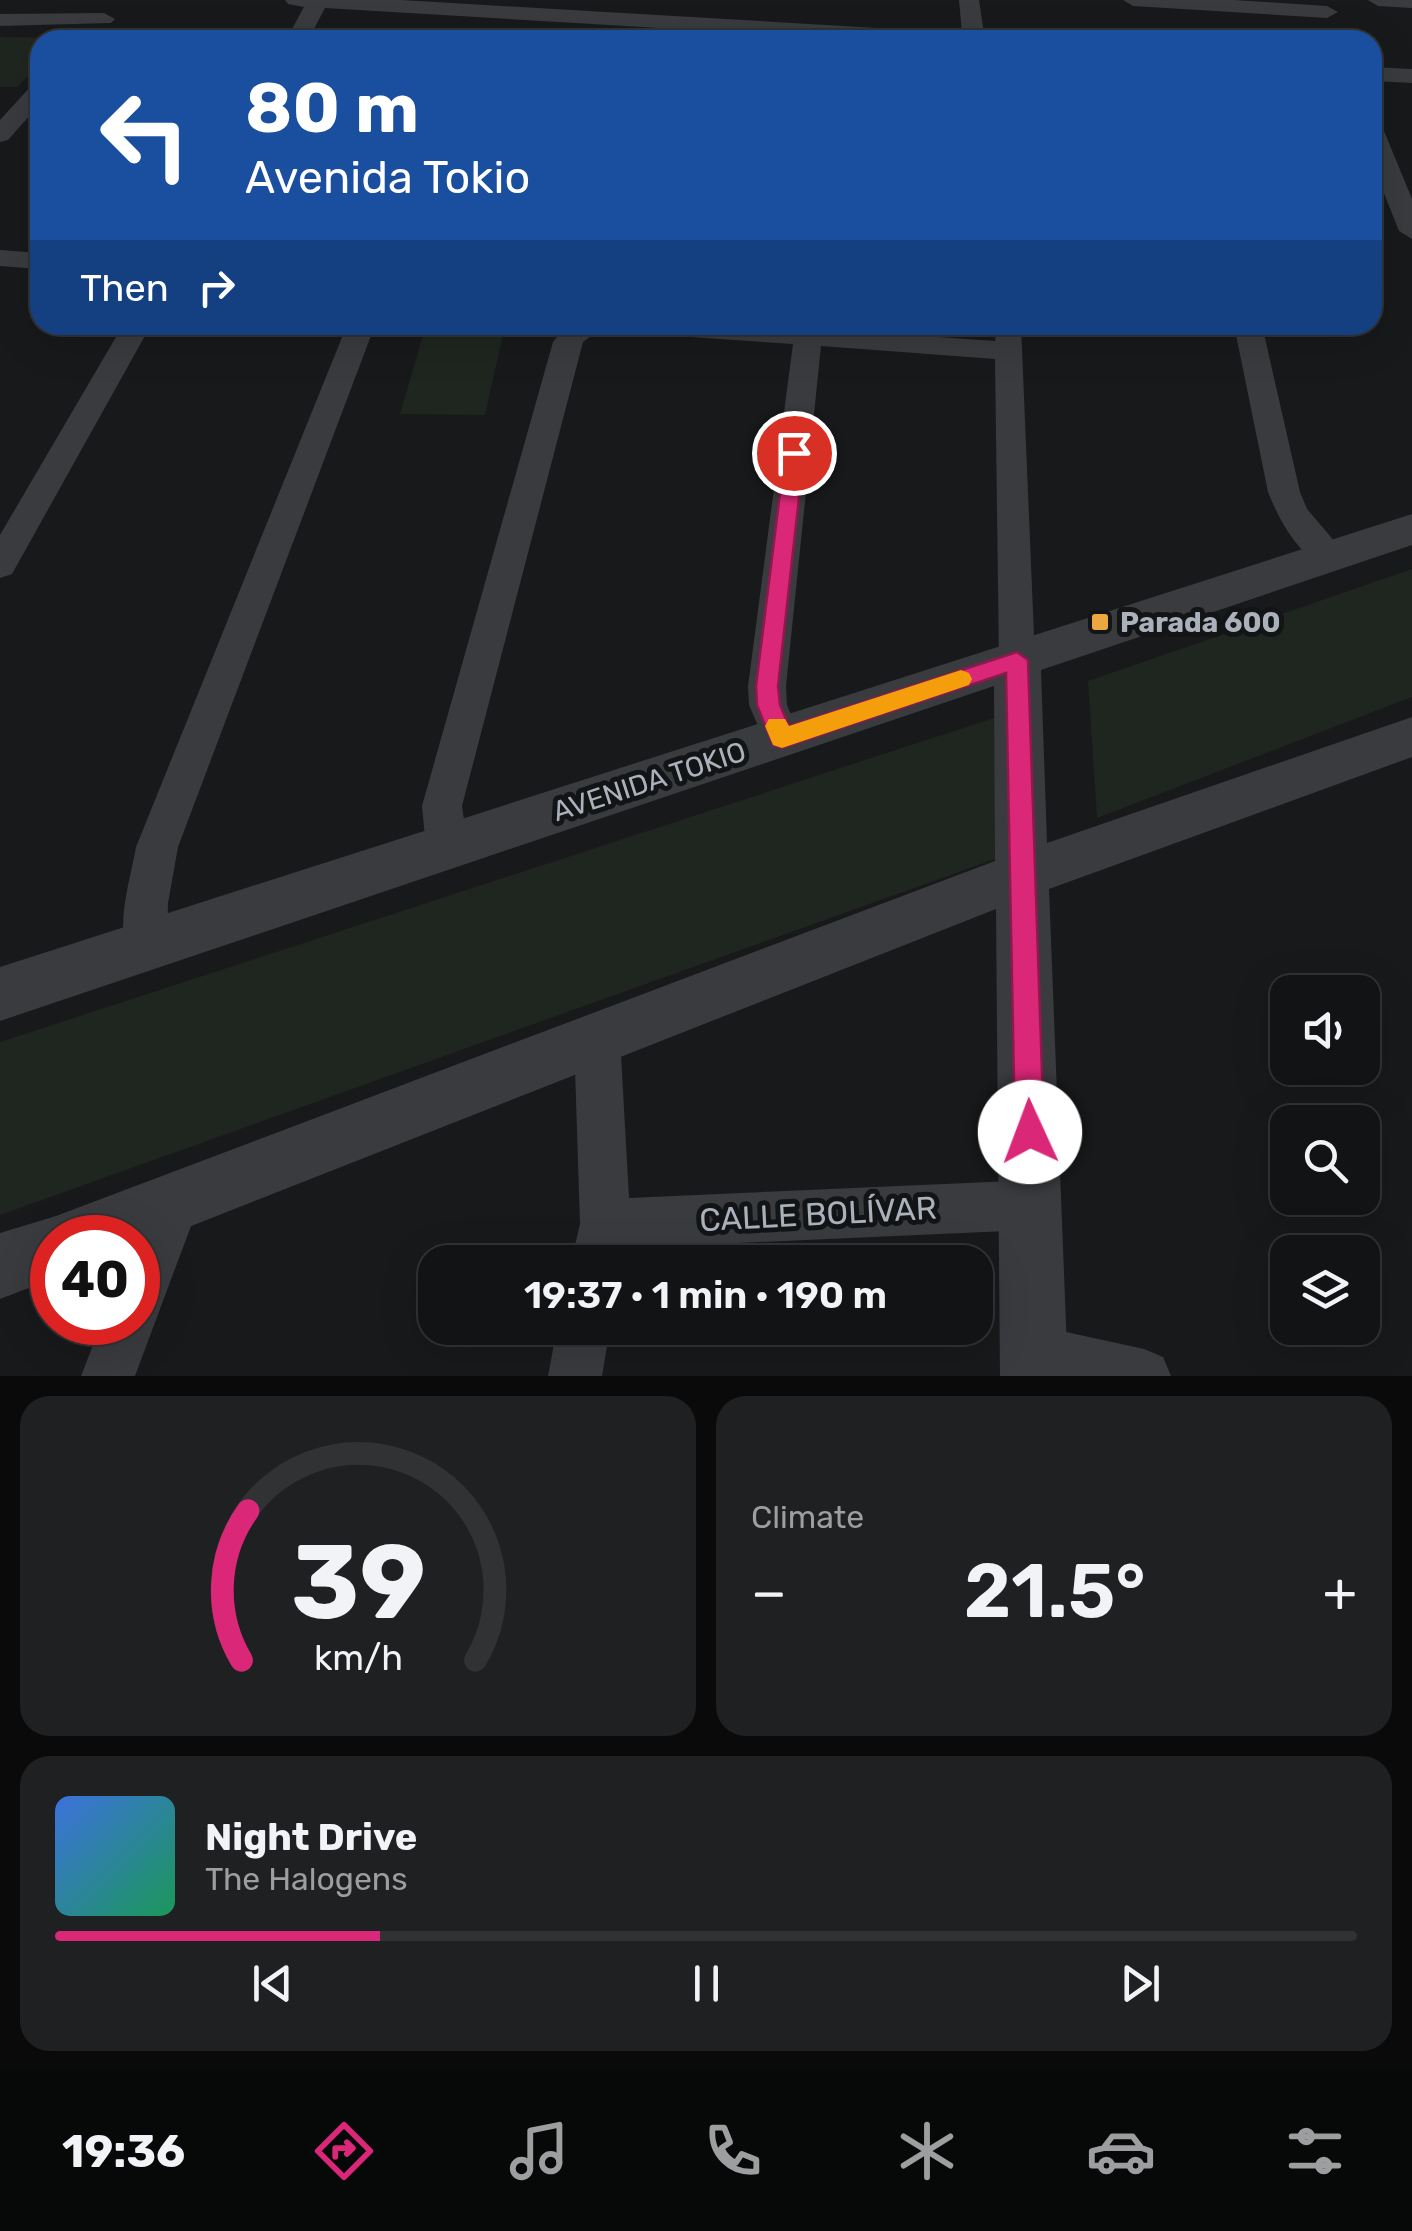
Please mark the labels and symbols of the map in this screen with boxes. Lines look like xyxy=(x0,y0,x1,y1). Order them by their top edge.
pin xyxy=(752,411,837,496)
place label: Parada 600 xyxy=(1120,606,1281,639)
marker: Parada 600 xyxy=(1089,611,1111,633)
street label: AVENIDA TOKIO xyxy=(548,735,750,828)
position arrow xyxy=(978,1080,1082,1184)
street label: CALLE BOLÍVAR xyxy=(698,1189,938,1239)
speed limit sign: 40 xyxy=(30,1215,160,1345)

